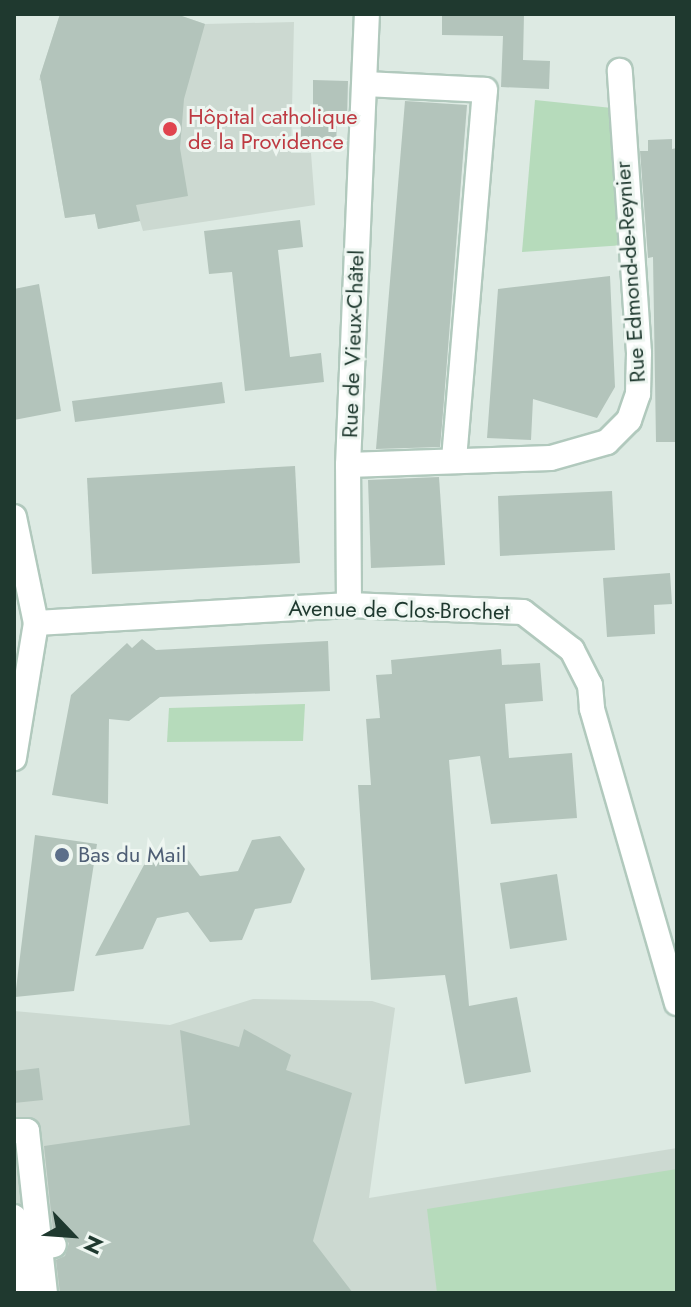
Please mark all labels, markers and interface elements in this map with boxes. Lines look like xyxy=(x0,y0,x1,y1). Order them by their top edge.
place label: Hôpital catholique de la Providence xyxy=(188,103,358,154)
marker: Hôpital catholique de la Providence xyxy=(159,118,181,140)
street label: Rue Edmond-de-Reynier xyxy=(609,160,651,384)
street label: Rue de Vieux-Châtel xyxy=(337,249,369,439)
street label: Avenue de Clos-Brochet xyxy=(288,595,510,625)
place label: Bas du Mail xyxy=(78,842,186,868)
marker: Bas du Mail xyxy=(53,846,71,864)
north arrow xyxy=(32,1195,112,1275)
text: N xyxy=(76,1230,112,1260)

